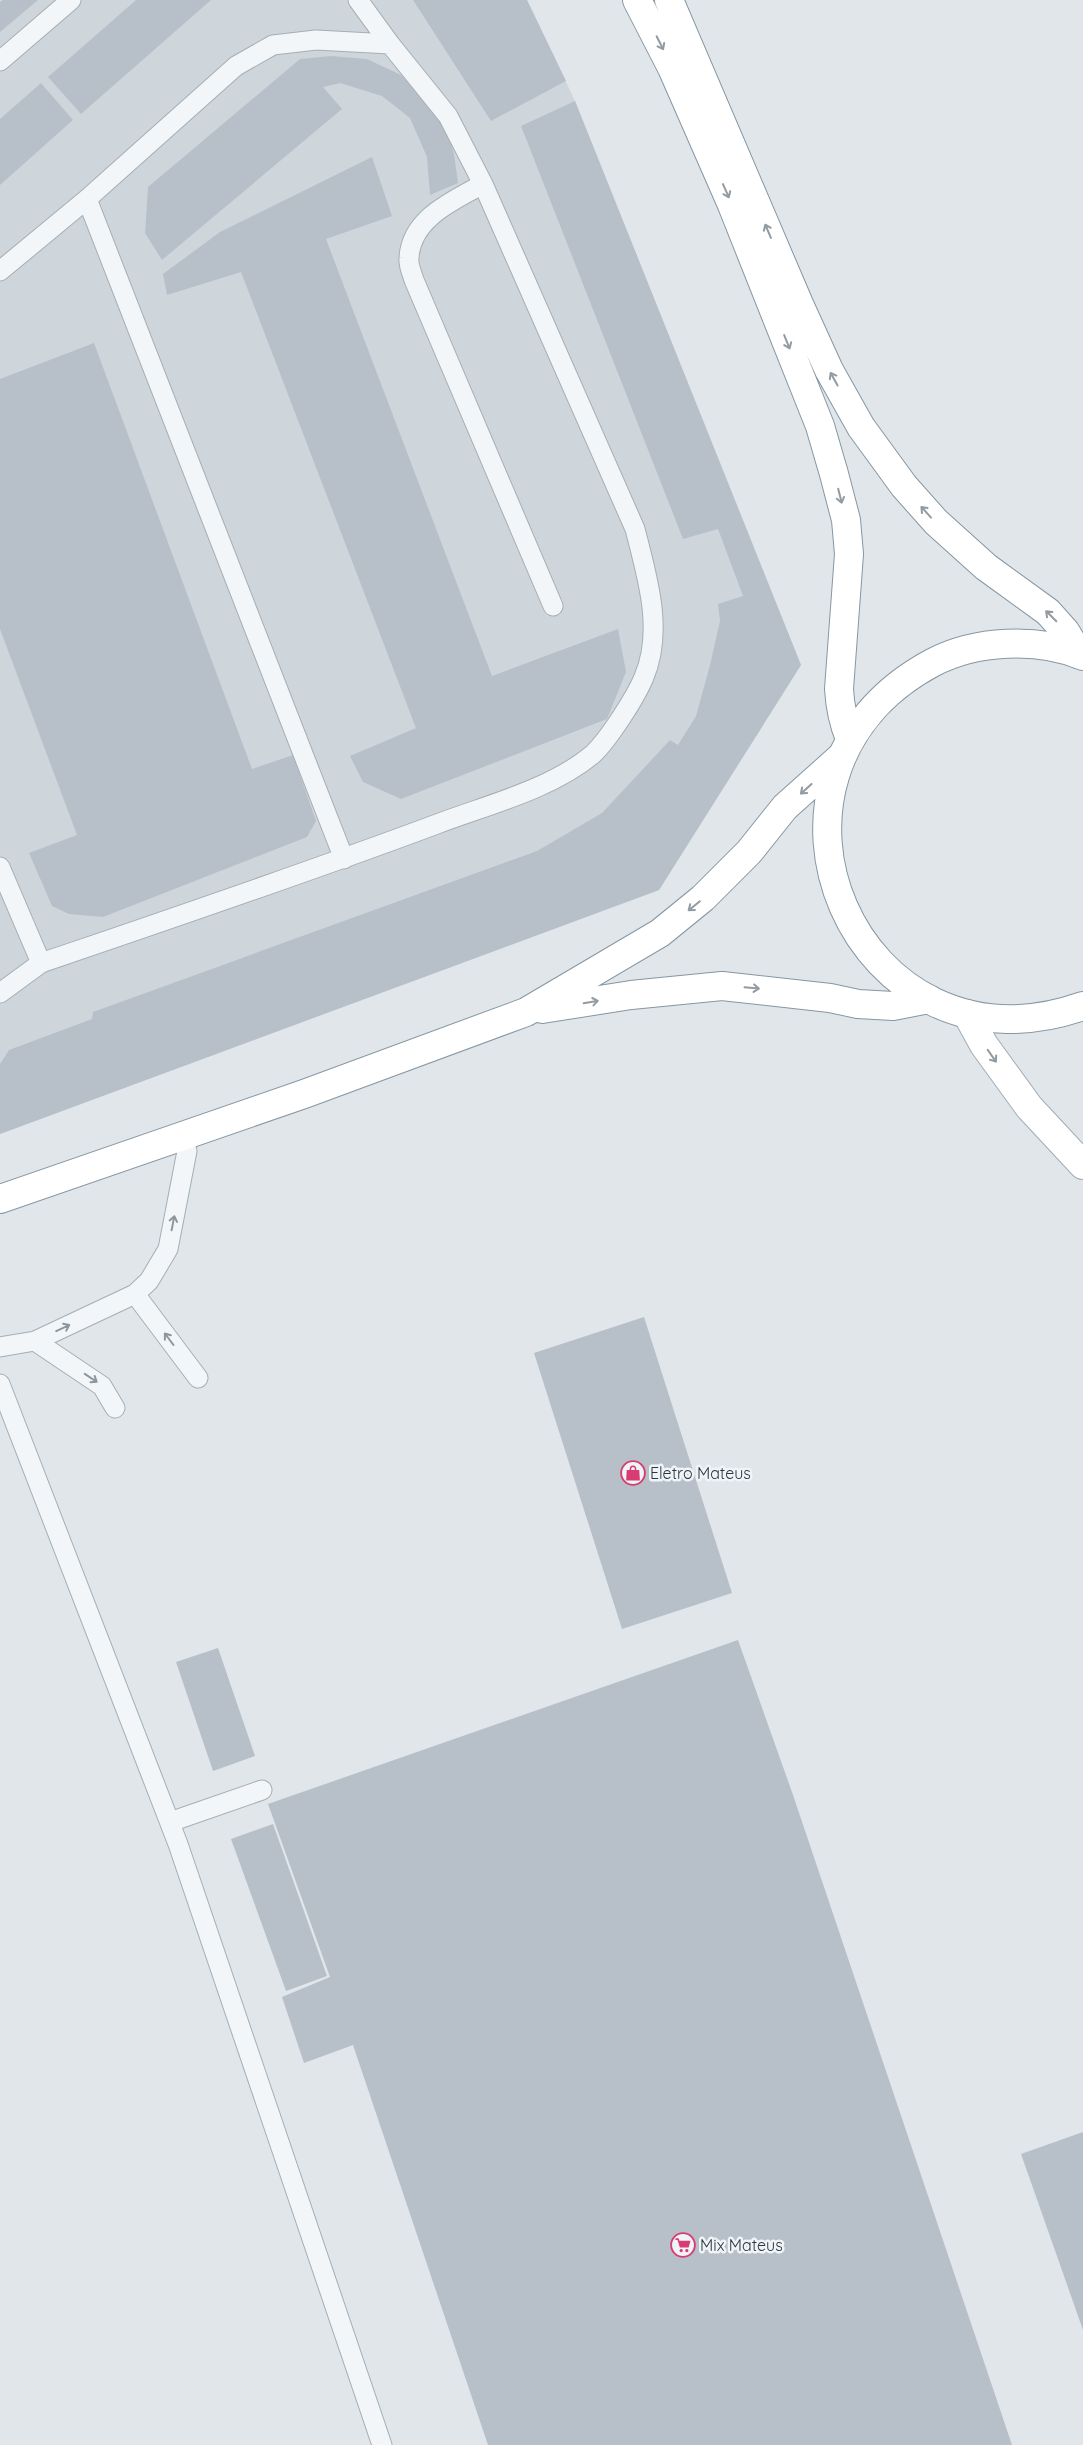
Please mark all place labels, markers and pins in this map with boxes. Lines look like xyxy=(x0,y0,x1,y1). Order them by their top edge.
shop icon: Eletro Mateus xyxy=(620,1460,646,1486)
place label: Eletro Mateus xyxy=(650,1463,751,1483)
supermarket icon: Mix Mateus xyxy=(670,2232,696,2258)
place label: Mix Mateus xyxy=(700,2235,783,2255)

